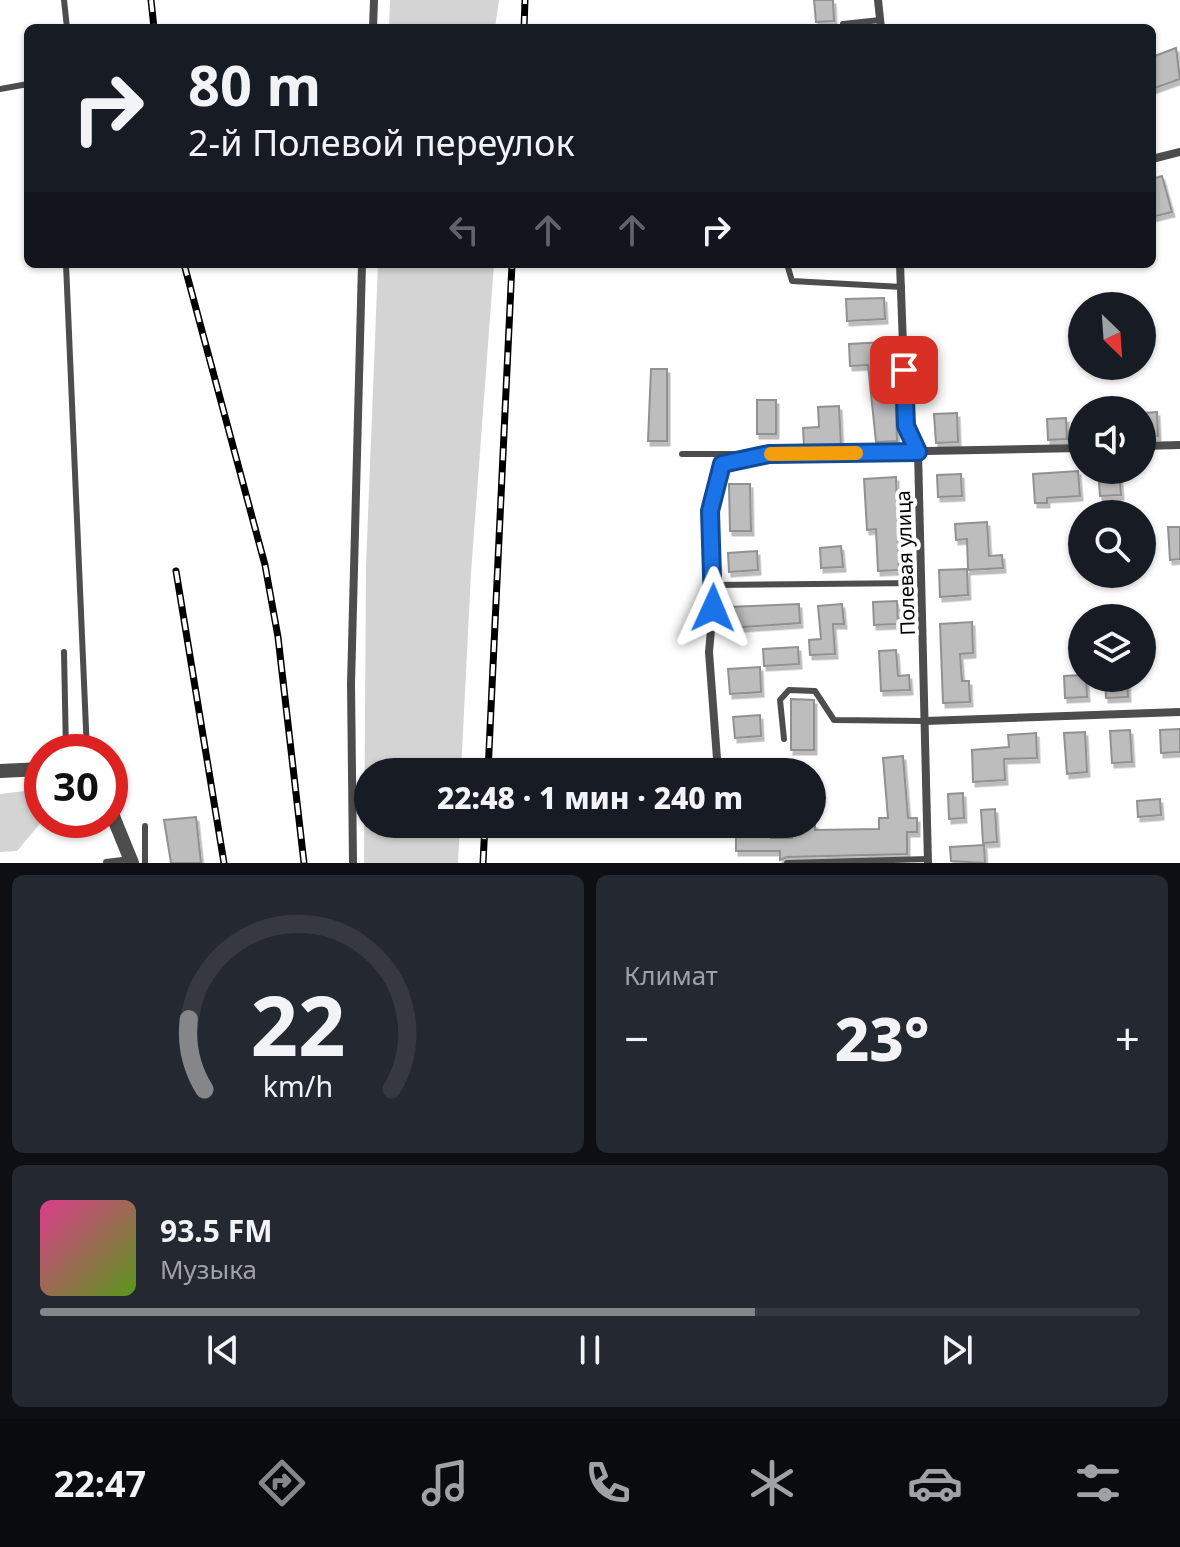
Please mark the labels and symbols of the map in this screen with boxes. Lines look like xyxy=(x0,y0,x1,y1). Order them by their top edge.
north arrow xyxy=(1068,292,1156,380)
pin xyxy=(870,336,938,404)
street label: Полевая улица xyxy=(889,490,921,636)
position arrow xyxy=(671,566,755,650)
speed limit sign: 30 xyxy=(24,734,128,838)

